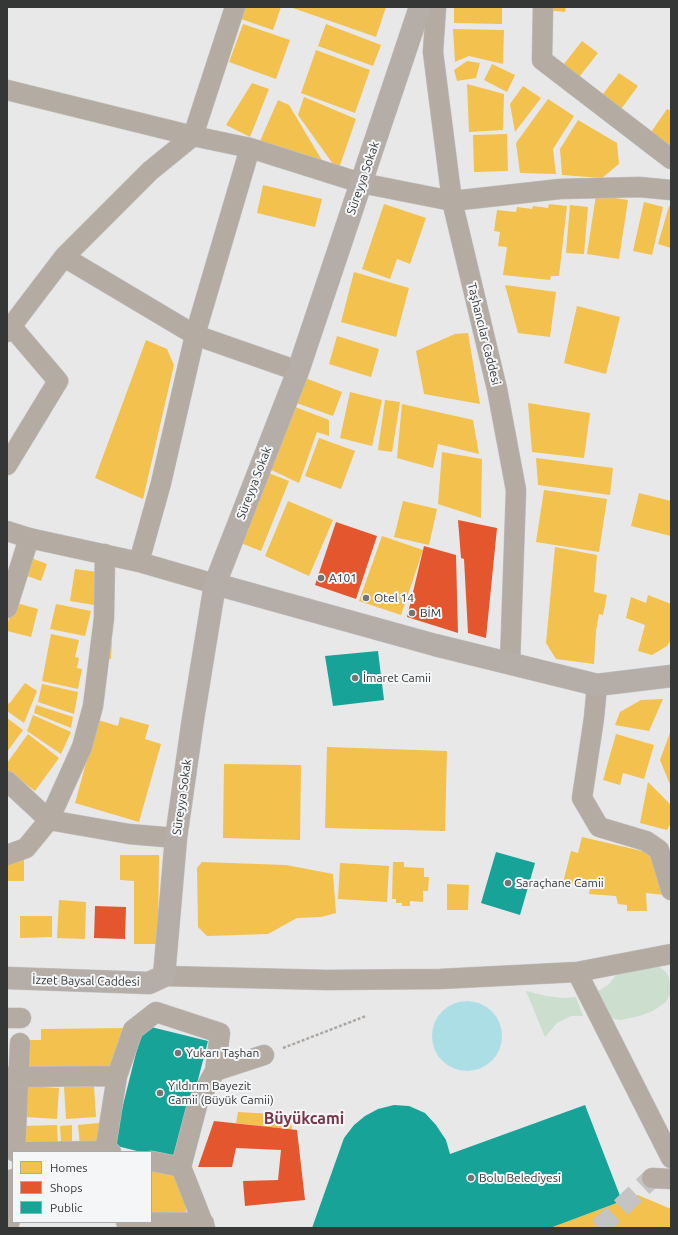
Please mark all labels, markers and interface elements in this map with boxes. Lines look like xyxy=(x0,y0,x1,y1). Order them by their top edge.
street label: Süreyya Sokak xyxy=(344,139,382,217)
street label: Taşhancılar Caddesi xyxy=(464,281,504,387)
street label: Süreyya Sokak xyxy=(234,445,274,521)
place label: A101 xyxy=(329,571,357,585)
marker: A101 xyxy=(316,573,326,583)
place label: Otel 14 xyxy=(374,591,414,605)
marker: Otel 14 xyxy=(361,593,371,603)
place label: BİM xyxy=(420,606,441,620)
marker: BİM xyxy=(407,608,417,618)
place label: İmaret Camii xyxy=(363,671,431,685)
marker: İmaret Camii xyxy=(350,673,360,683)
street label: Süreyya Sokak xyxy=(170,758,194,836)
place label: Saraçhane Camii xyxy=(516,876,604,890)
marker: Saraçhane Camii xyxy=(503,878,513,888)
street label: İzzet Baysal Caddesi xyxy=(32,973,140,989)
place label: Yukarı Taşhan xyxy=(186,1046,259,1060)
marker: Yukarı Taşhan xyxy=(173,1048,183,1058)
place label: Yıldırım Bayezit Camii (Büyük Camii) xyxy=(168,1079,274,1107)
marker: Yıldırım Bayezit Camii (Büyük Camii) xyxy=(155,1088,165,1098)
district label: Büyükcami xyxy=(264,1109,344,1129)
legend xyxy=(12,1151,152,1223)
text: Homes xyxy=(50,1161,88,1174)
place label: Bolu Belediyesi xyxy=(479,1171,561,1185)
marker: Bolu Belediyesi xyxy=(466,1173,476,1183)
text: Shops xyxy=(50,1181,82,1194)
text: Public xyxy=(50,1201,83,1214)

